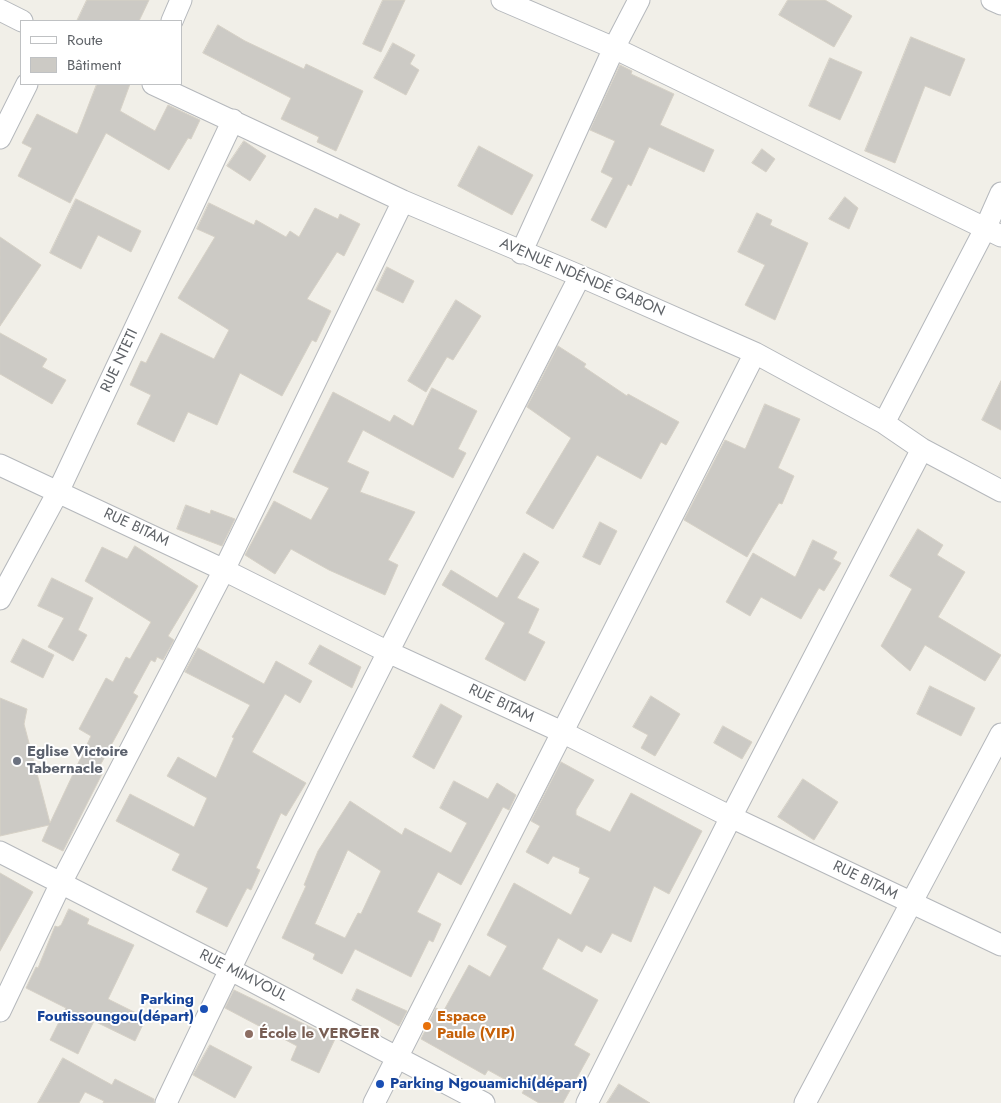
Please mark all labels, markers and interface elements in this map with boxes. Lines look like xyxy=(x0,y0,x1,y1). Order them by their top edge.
legend xyxy=(20,20,182,85)
text: Route xyxy=(67,29,103,51)
text: Bâtiment xyxy=(67,54,121,76)
street label: AVENUE NDÉNDÉ GABON xyxy=(497,235,667,321)
street label: RUE NTETI xyxy=(97,326,143,396)
street label: RUE BITAM xyxy=(100,505,172,551)
street label: RUE BITAM xyxy=(465,681,537,727)
place label: Eglise Victoire Tabernacle xyxy=(27,743,128,778)
marker: Eglise Victoire Tabernacle xyxy=(11,755,23,767)
street label: RUE BITAM xyxy=(830,858,900,904)
street label: RUE MIMVOUL xyxy=(196,946,290,1006)
place label: Parking Foutissoungou(départ) xyxy=(37,991,194,1026)
marker: Parking Foutissoungou(départ) xyxy=(198,1003,210,1015)
place label: Espace Paule (VIP) xyxy=(437,1008,515,1043)
marker: Espace Paule (VIP) xyxy=(421,1020,433,1032)
place label: École le VERGER xyxy=(259,1025,379,1043)
marker: École le VERGER xyxy=(243,1028,255,1040)
place label: Parking Ngouamichi(départ) xyxy=(390,1075,588,1093)
marker: Parking Ngouamichi(départ) xyxy=(374,1078,386,1090)

